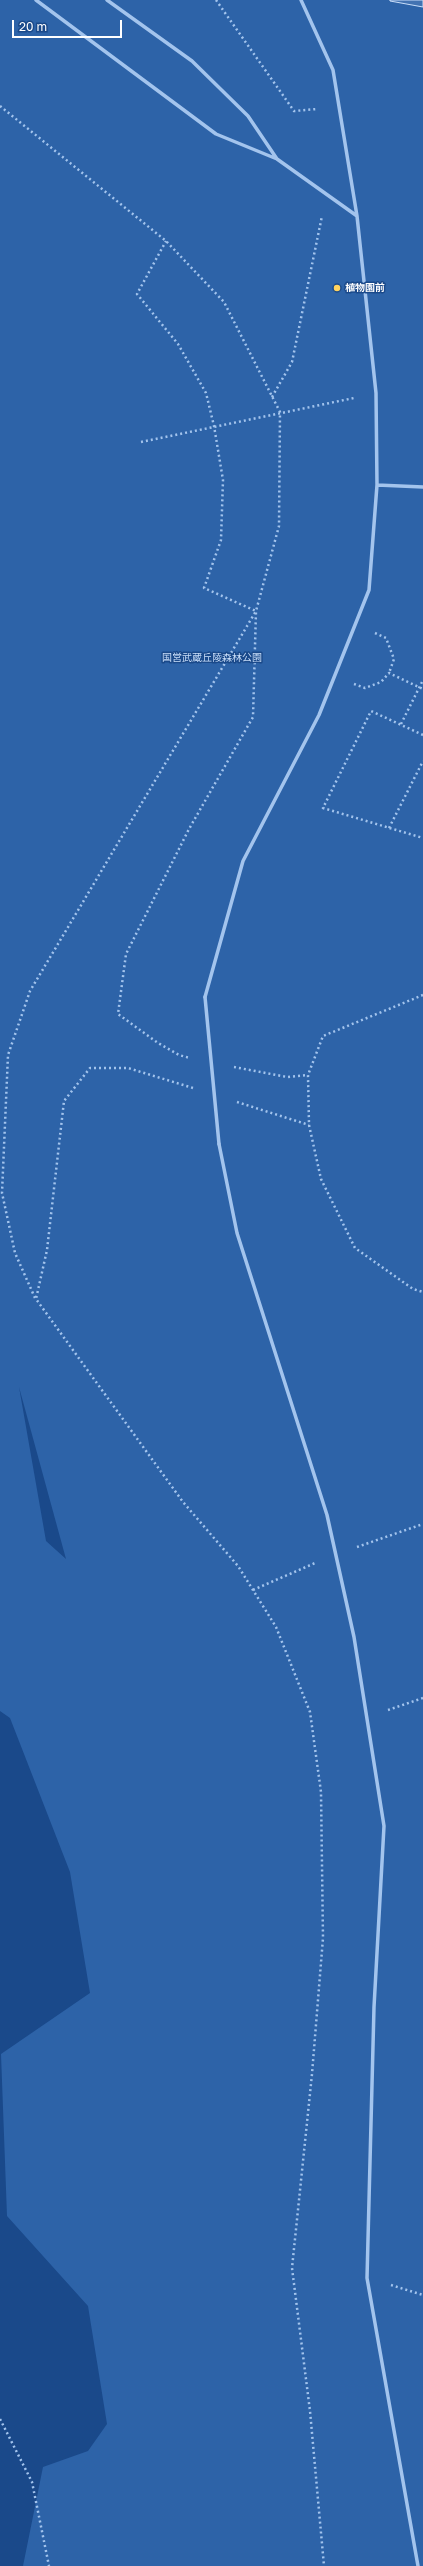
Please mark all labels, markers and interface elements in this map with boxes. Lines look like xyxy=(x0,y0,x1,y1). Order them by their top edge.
scale bar xyxy=(14,12,124,38)
text: 20 m xyxy=(19,19,47,34)
place label: 植物園前 xyxy=(345,282,385,294)
marker: 植物園前 xyxy=(332,283,342,293)
park label: 国営武蔵丘陵森林公園 xyxy=(162,652,262,664)

